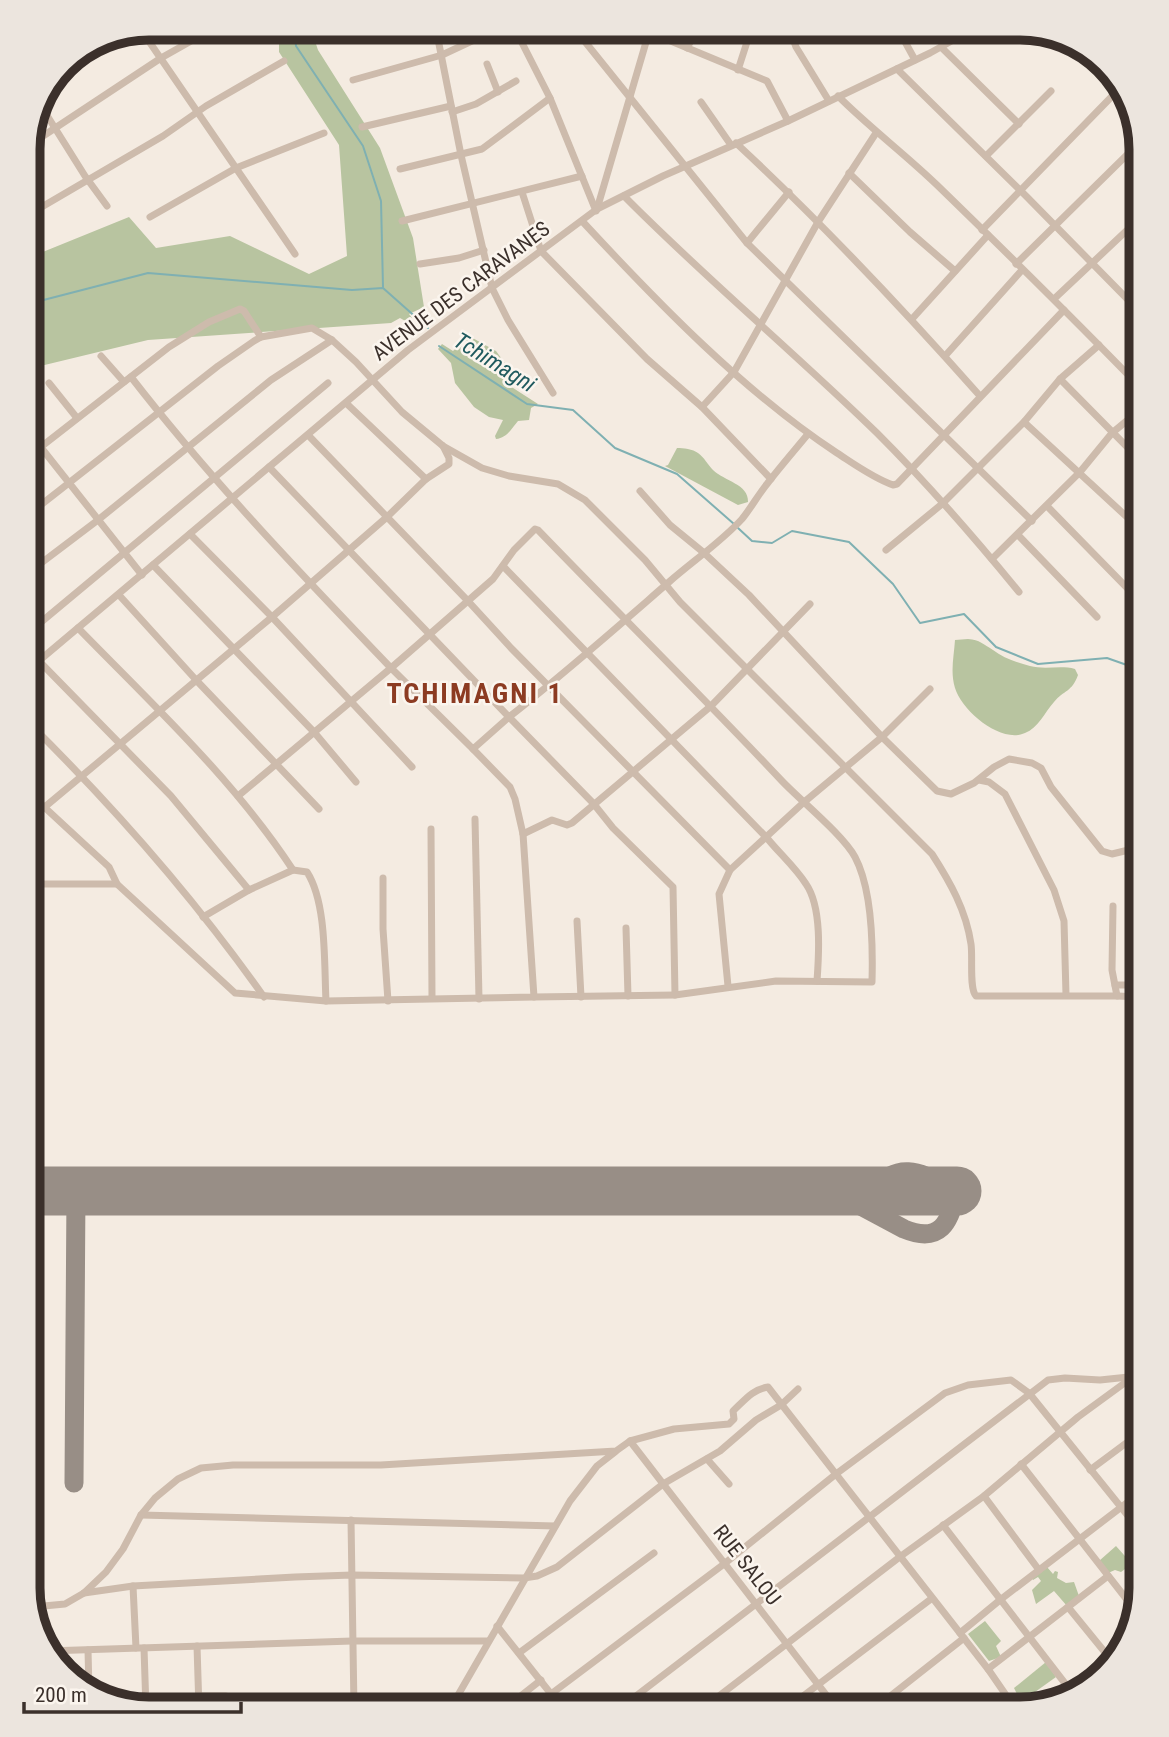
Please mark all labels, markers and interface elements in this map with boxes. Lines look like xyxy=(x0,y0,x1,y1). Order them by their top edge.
street label: AVENUE DES CARAVANES xyxy=(368,217,554,365)
water label: Tchimagni xyxy=(449,327,541,398)
district label: TCHIMAGNI 1 xyxy=(386,677,564,710)
street label: RUE SALOU xyxy=(708,1520,786,1610)
scale bar xyxy=(24,1670,242,1714)
text: 200 m xyxy=(35,1683,87,1707)

